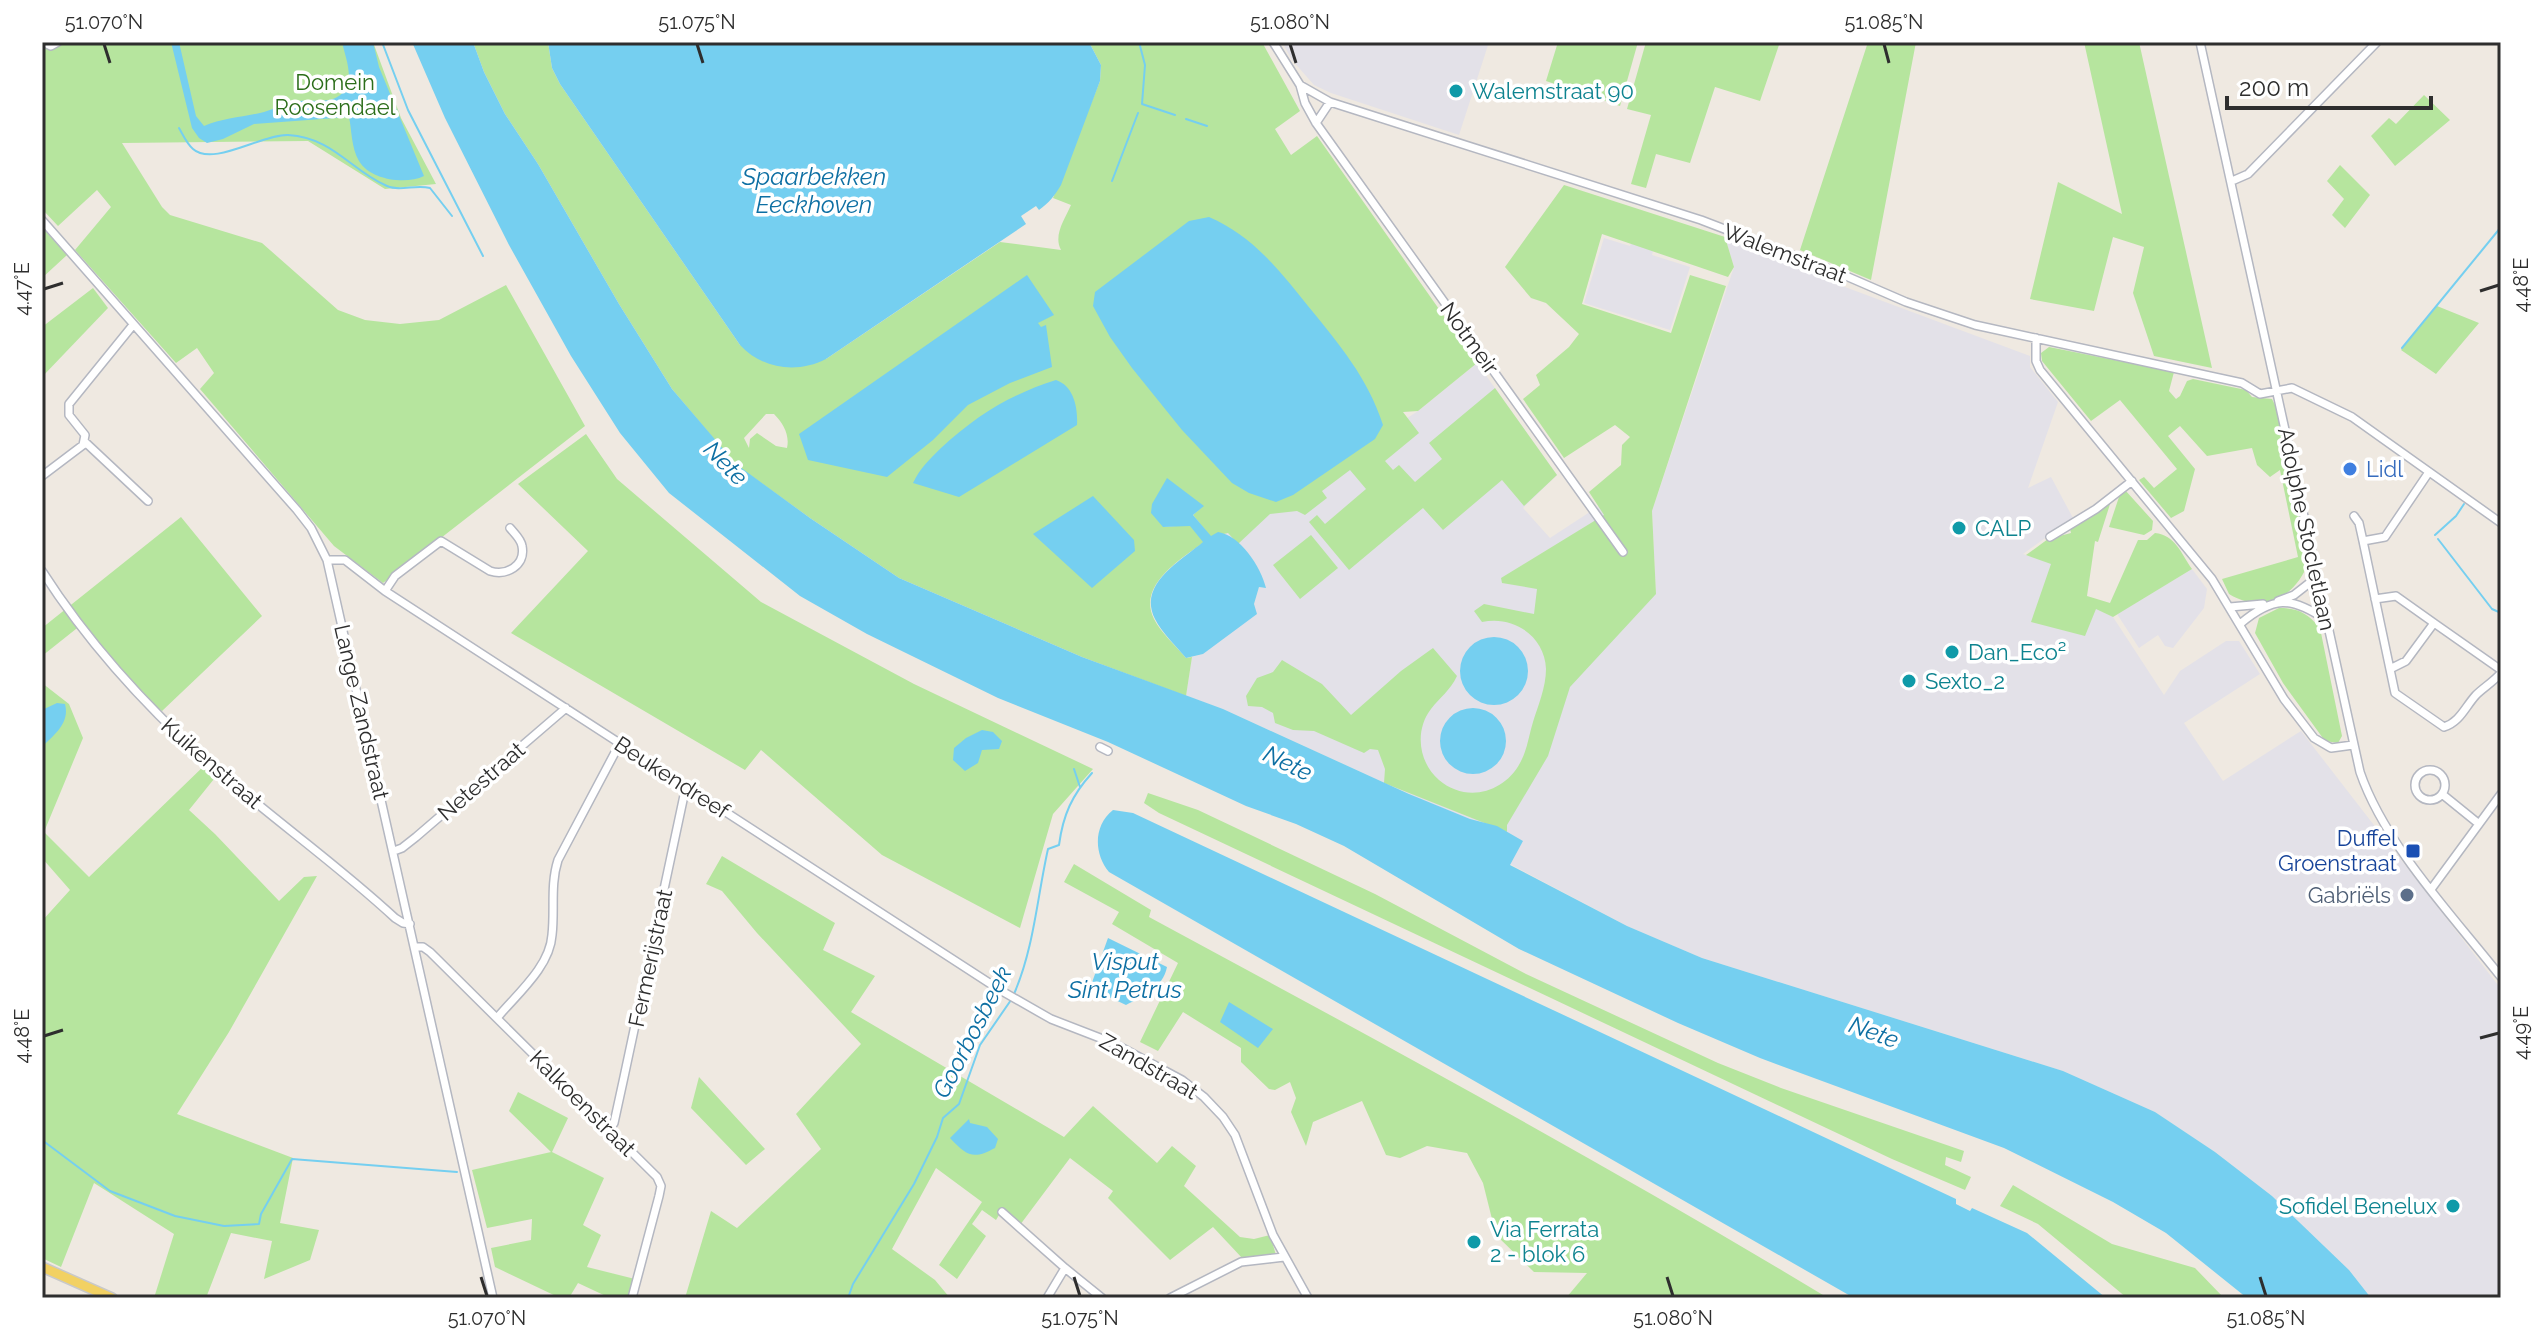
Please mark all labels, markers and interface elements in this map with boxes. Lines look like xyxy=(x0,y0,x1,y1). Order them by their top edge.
text: 51.070°N xyxy=(65,10,143,34)
text: 51.075°N xyxy=(658,10,736,34)
text: 51.080°N xyxy=(1250,10,1330,34)
text: 51.085°N xyxy=(1845,10,1924,34)
scale bar xyxy=(2227,60,2431,110)
park label: Domein Roosendael xyxy=(274,69,396,120)
text: 200 m xyxy=(2239,73,2309,102)
place label: Walemstraat 90 xyxy=(1472,78,1634,104)
marker: Walemstraat 90 xyxy=(1447,82,1465,100)
water label: Spaarbekken Eeckhoven xyxy=(741,162,886,219)
street label: Walemstraat xyxy=(1720,218,1851,289)
text: 4.48°E xyxy=(2509,258,2533,312)
text: 4.47°E xyxy=(10,262,34,316)
street label: Notmeir xyxy=(1435,297,1505,379)
street label: Adolphe Stocletlaan xyxy=(2273,425,2341,633)
water label: Nete xyxy=(698,435,754,491)
place label: Lidl xyxy=(2366,456,2403,482)
marker: Lidl xyxy=(2341,460,2359,478)
place label: CALP xyxy=(1975,515,2032,541)
marker: CALP xyxy=(1950,519,1968,537)
street label: Lange Zandstraat xyxy=(329,622,395,803)
place label: Dan_Eco² xyxy=(1968,639,2066,665)
marker: Dan_Eco² xyxy=(1943,643,1961,661)
place label: Sexto_2 xyxy=(1925,668,2005,694)
marker: Sexto_2 xyxy=(1900,672,1918,690)
street label: Kuikenstraat xyxy=(156,712,268,814)
street label: Beukendreef xyxy=(610,730,735,824)
street label: Netestraat xyxy=(432,736,530,826)
water label: Nete xyxy=(1259,739,1317,787)
place label: Duffel Groenstraat xyxy=(2278,825,2398,876)
marker: Duffel Groenstraat xyxy=(2404,842,2422,860)
place label: Gabriëls xyxy=(2308,882,2391,908)
street label: Fermerijstraat xyxy=(623,886,677,1029)
marker: Gabriëls xyxy=(2398,886,2416,904)
water label: Visput Sint Petrus xyxy=(1067,947,1182,1004)
water label: Goorbosbeek xyxy=(926,961,1018,1103)
text: 4.49°E xyxy=(2509,1006,2533,1060)
text: 4.48°E xyxy=(10,1009,34,1063)
water label: Nete xyxy=(1845,1010,1903,1054)
street label: Zandstraat xyxy=(1095,1027,1203,1105)
street label: Kalkoenstraat xyxy=(525,1045,642,1162)
place label: Sofidel Benelux xyxy=(2279,1193,2437,1219)
marker: Sofidel Benelux xyxy=(2444,1197,2462,1215)
place label: Via Ferrata 2 - blok 6 xyxy=(1490,1216,1599,1267)
marker: Via Ferrata 2 - blok 6 xyxy=(1465,1233,1483,1251)
text: 51.070°N xyxy=(448,1306,526,1330)
text: 51.075°N xyxy=(1041,1306,1119,1330)
text: 51.080°N xyxy=(1633,1306,1713,1330)
text: 51.085°N xyxy=(2227,1306,2306,1330)

